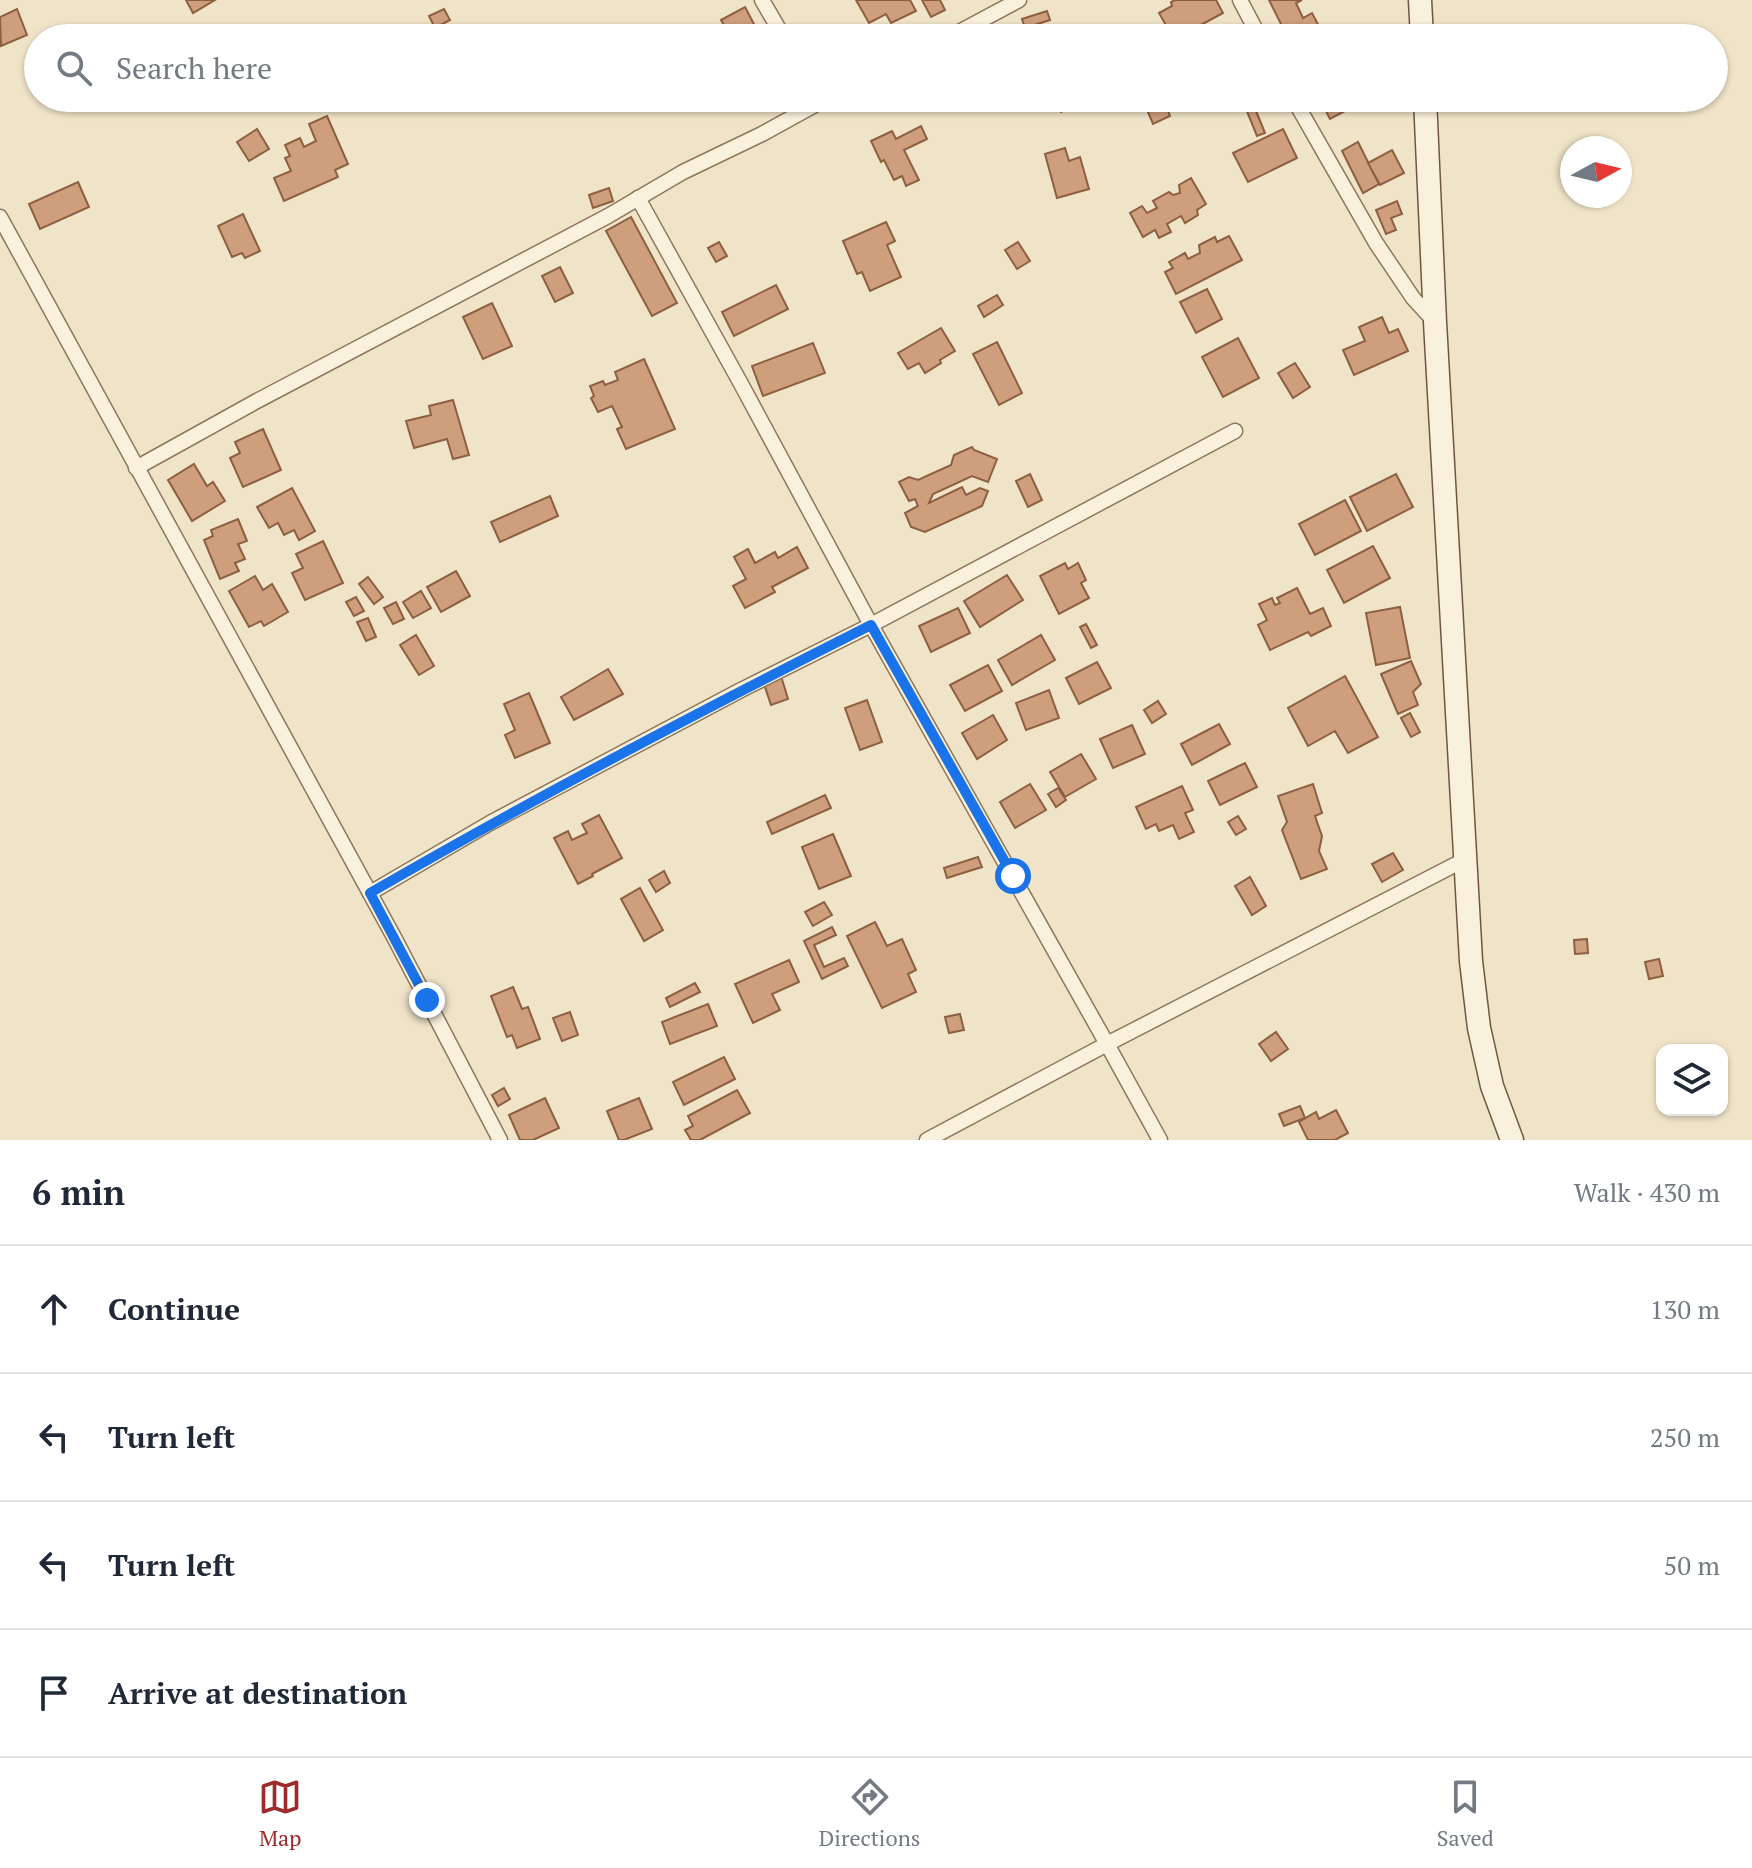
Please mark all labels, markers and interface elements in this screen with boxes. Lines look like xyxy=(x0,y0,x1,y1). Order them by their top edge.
search box xyxy=(24,24,1728,112)
icon: search xyxy=(52,46,96,90)
text: Search here xyxy=(116,48,272,88)
north arrow xyxy=(1560,136,1632,208)
route start xyxy=(995,858,1031,894)
route end xyxy=(409,982,445,1018)
map controls xyxy=(1656,1044,1728,1116)
button: layers xyxy=(1656,1044,1728,1116)
text: 6 min xyxy=(32,1170,125,1215)
text: Walk · 430 m xyxy=(1574,1175,1720,1209)
icon: ahead xyxy=(32,1287,76,1331)
text: Continue xyxy=(108,1289,240,1329)
text: 130 m xyxy=(1650,1292,1720,1326)
icon: left xyxy=(32,1415,76,1459)
text: Turn left xyxy=(108,1417,235,1457)
text: 250 m xyxy=(1650,1420,1720,1454)
icon: left xyxy=(32,1543,76,1587)
text: Turn left xyxy=(108,1545,235,1585)
text: 50 m xyxy=(1664,1548,1720,1582)
icon: arrive xyxy=(32,1671,76,1715)
text: Arrive at destination xyxy=(108,1673,407,1713)
tab: Map xyxy=(258,1775,302,1852)
tab: Directions xyxy=(819,1775,920,1852)
tab: Saved xyxy=(1437,1775,1494,1852)

